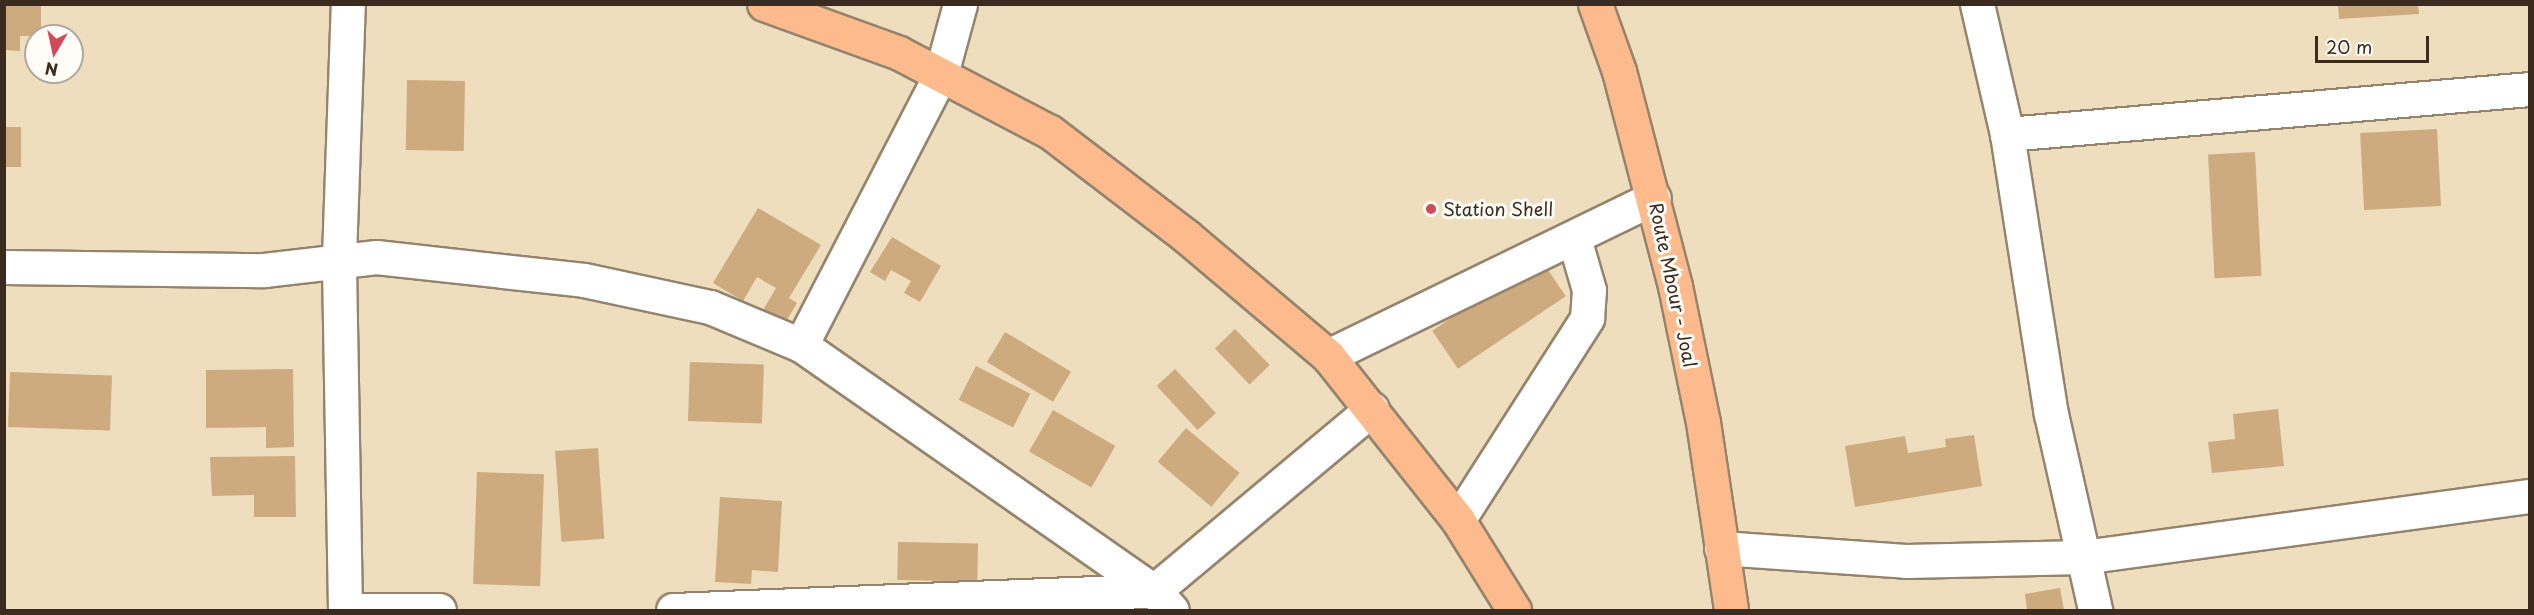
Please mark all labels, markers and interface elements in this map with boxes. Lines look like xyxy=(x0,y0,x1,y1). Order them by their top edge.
north arrow xyxy=(24,24,84,84)
scale bar xyxy=(2318,24,2432,62)
text: 20 m xyxy=(2326,33,2372,60)
text: N xyxy=(43,57,60,83)
place label: Station Shell xyxy=(1443,198,1553,220)
street label: Route Mbour - Joal xyxy=(1645,200,1701,370)
marker: Station Shell xyxy=(1424,202,1438,216)

